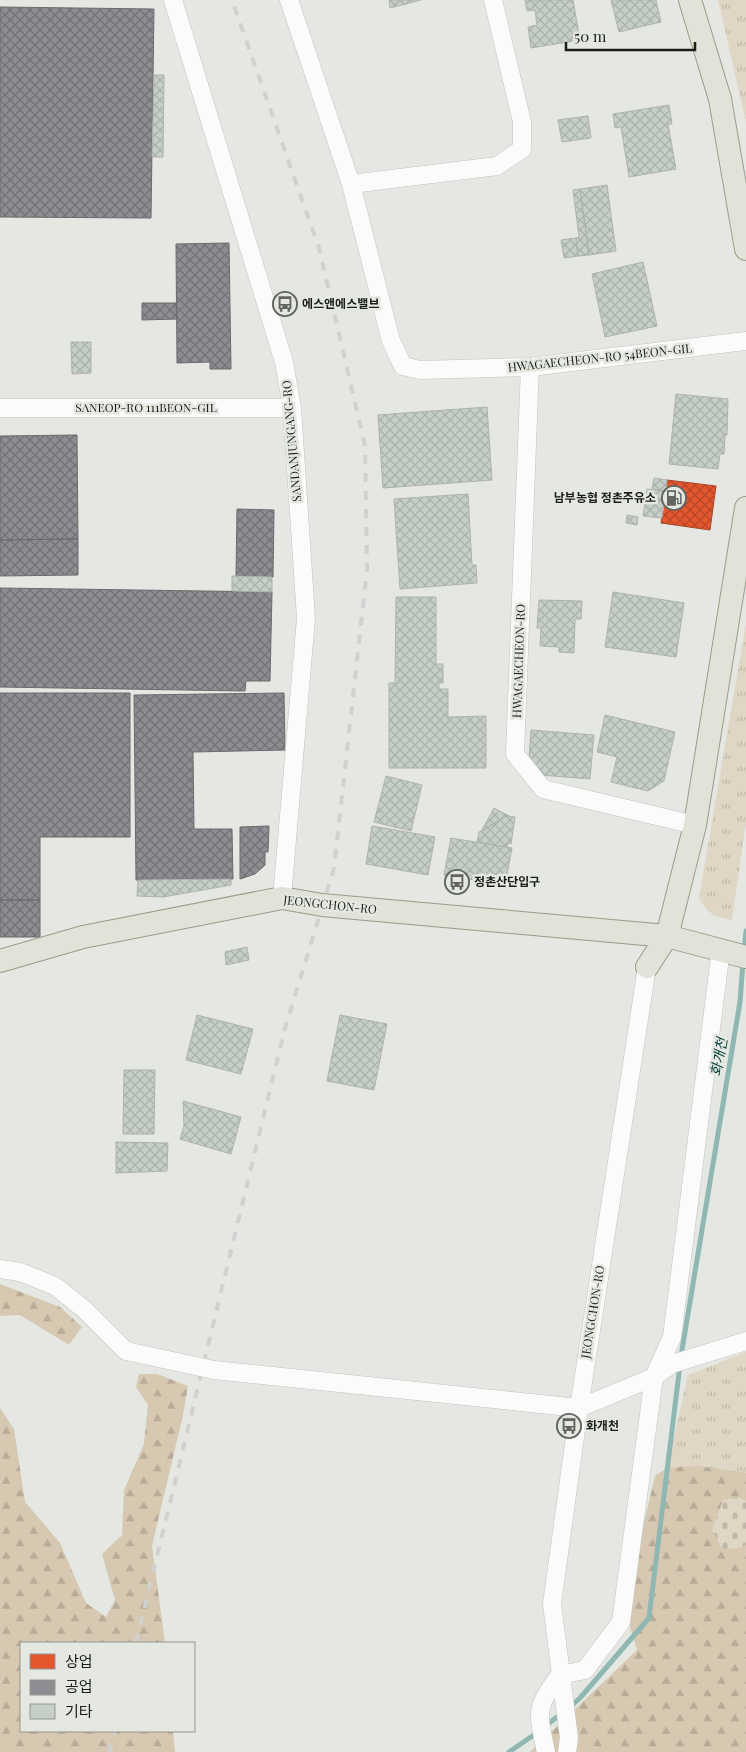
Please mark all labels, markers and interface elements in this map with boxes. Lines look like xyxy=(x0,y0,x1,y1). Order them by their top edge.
scale bar xyxy=(566,20,695,52)
text: 50 m xyxy=(574,26,607,46)
bus stop icon: 에스앤에스밸브 xyxy=(272,291,298,317)
place label: 에스앤에스밸브 xyxy=(302,295,379,311)
street label: HWAGAECHEON-RO 54BEON-GIL xyxy=(507,339,693,375)
street label: SANDANJUNGANG-RO xyxy=(278,379,304,503)
street label: SANEOP-RO 111BEON-GIL xyxy=(75,399,217,415)
fuel station icon: 남부농협 정촌주유소 xyxy=(661,485,687,511)
place label: 남부농협 정촌주유소 xyxy=(554,489,656,505)
street label: HWAGAECHEON-RO xyxy=(508,604,528,718)
bus stop icon: 정촌산단입구 xyxy=(444,869,470,895)
place label: 정촌산단입구 xyxy=(474,873,540,889)
street label: JEONGCHON-RO xyxy=(282,891,378,917)
water label: 화개천 xyxy=(706,1035,731,1078)
street label: JEONGCHON-RO xyxy=(577,1264,607,1360)
bus stop icon: 화개천 xyxy=(556,1413,582,1439)
place label: 화개천 xyxy=(586,1417,619,1433)
legend xyxy=(20,1642,195,1732)
text: 상업 xyxy=(65,1651,93,1671)
text: 공업 xyxy=(65,1676,93,1696)
text: 기타 xyxy=(65,1701,93,1721)

